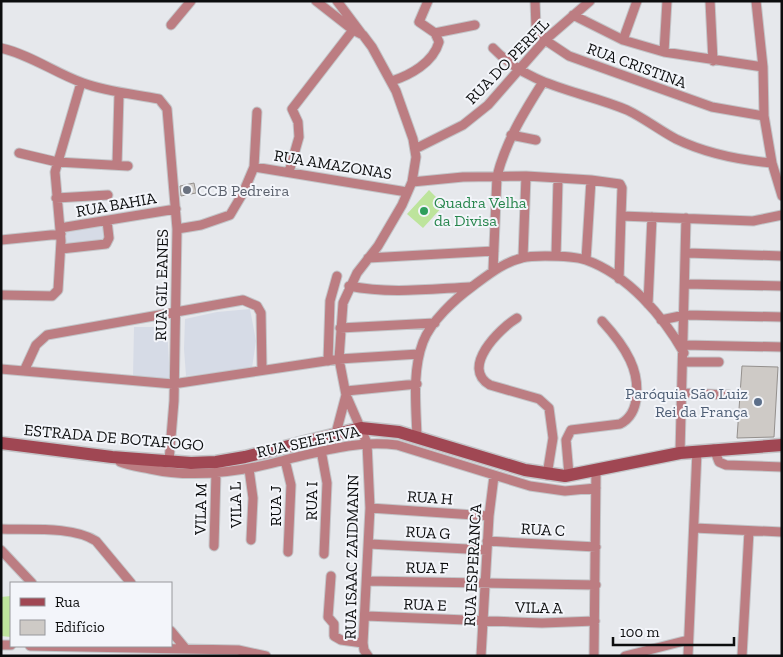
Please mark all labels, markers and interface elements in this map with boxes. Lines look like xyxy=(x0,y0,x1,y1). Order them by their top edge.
street label: RUA DO PERFIL xyxy=(462,14,553,108)
street label: RUA CRISTINA xyxy=(584,39,690,93)
street label: RUA AMAZONAS xyxy=(273,146,393,183)
place label: CCB Pedreira xyxy=(197,181,290,200)
marker: CCB Pedreira xyxy=(181,184,193,196)
street label: RUA BAHIA xyxy=(74,188,158,221)
place label: Quadra Velha da Divisa xyxy=(434,193,527,230)
marker: Quadra Velha da Divisa xyxy=(418,205,430,217)
street label: RUA GIL EANES xyxy=(151,229,172,341)
place label: Paróquia São Luiz Rei da França xyxy=(625,384,748,421)
marker: Paróquia São Luiz Rei da França xyxy=(752,396,764,408)
street label: ESTRADA DE BOTAFOGO xyxy=(23,420,205,455)
street label: RUA SELETIVA xyxy=(255,421,362,462)
street label: RUA ISAAC ZAIDMANN xyxy=(341,474,362,640)
street label: VILA L xyxy=(226,481,245,529)
street label: RUA I xyxy=(302,481,321,521)
street label: VILA M xyxy=(191,483,210,536)
street label: RUA J xyxy=(266,486,285,526)
street label: RUA H xyxy=(406,486,454,509)
street label: RUA ESPERANCA xyxy=(460,503,485,627)
street label: RUA C xyxy=(520,519,566,540)
street label: RUA G xyxy=(405,522,451,543)
street label: RUA F xyxy=(405,558,449,577)
legend xyxy=(10,582,172,647)
text: Rua xyxy=(55,593,80,611)
street label: RUA E xyxy=(403,594,447,615)
street label: VILA A xyxy=(514,598,564,617)
scale bar xyxy=(613,614,734,646)
text: Edifício xyxy=(55,618,105,636)
text: 100 m xyxy=(620,623,659,641)

